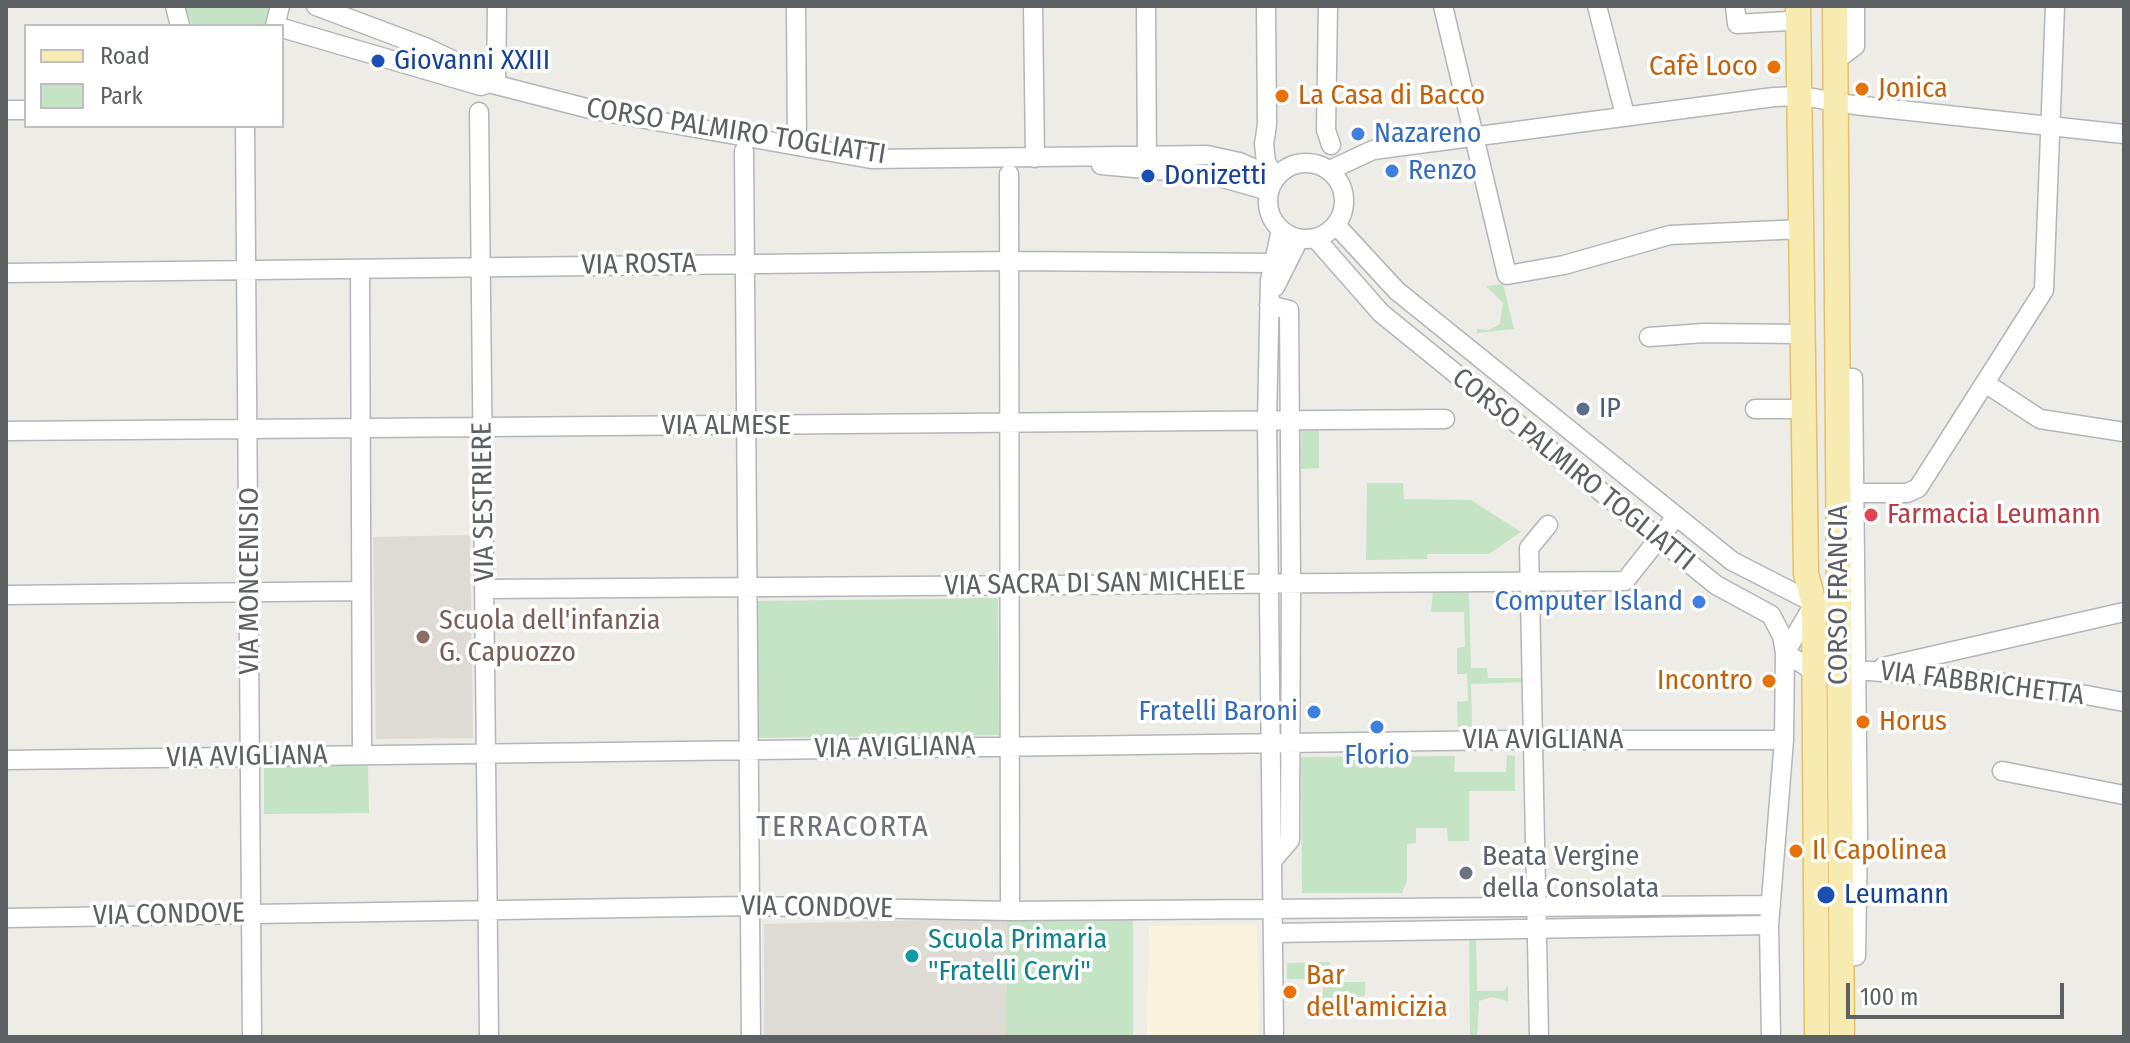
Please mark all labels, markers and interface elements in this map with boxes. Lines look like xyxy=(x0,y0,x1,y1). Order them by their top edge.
legend xyxy=(24,24,284,128)
text: Road xyxy=(100,42,150,70)
place label: Giovanni XXIII xyxy=(394,44,550,78)
place label: Cafè Loco xyxy=(1649,50,1758,84)
marker: Giovanni XXIII xyxy=(369,52,387,70)
marker: Cafè Loco xyxy=(1765,58,1783,76)
place label: Jonica xyxy=(1878,72,1948,106)
place label: La Casa di Bacco xyxy=(1298,79,1485,113)
marker: Jonica xyxy=(1853,80,1871,98)
text: Park xyxy=(100,82,143,110)
marker: La Casa di Bacco xyxy=(1273,87,1291,105)
street label: CORSO PALMIRO TOGLIATTI xyxy=(584,92,888,172)
place label: Nazareno xyxy=(1374,117,1481,151)
marker: Nazareno xyxy=(1349,125,1367,143)
place label: Renzo xyxy=(1408,154,1477,188)
place label: Donizetti xyxy=(1164,159,1267,193)
marker: Renzo xyxy=(1383,162,1401,180)
marker: Donizetti xyxy=(1139,167,1157,185)
street label: VIA ROSTA xyxy=(581,247,697,283)
street label: CORSO PALMIRO TOGLIATTI xyxy=(1445,362,1701,578)
place label: IP xyxy=(1599,392,1621,426)
marker: IP xyxy=(1574,400,1592,418)
street label: VIA ALMESE xyxy=(661,409,791,443)
street label: VIA SESTRIERE xyxy=(466,422,502,582)
street label: VIA MONCENISIO xyxy=(233,487,267,675)
place label: Farmacia Leumann xyxy=(1887,498,2101,532)
street label: CORSO FRANCIA xyxy=(1822,505,1856,685)
marker: Farmacia Leumann xyxy=(1862,506,1880,524)
street label: VIA SACRA DI SAN MICHELE xyxy=(944,565,1246,603)
place label: Computer Island xyxy=(1495,585,1683,619)
marker: Computer Island xyxy=(1690,593,1708,611)
place label: Scuola dell'infanzia G. Capuozzo xyxy=(439,604,661,670)
marker: Scuola dell'infanzia G. Capuozzo xyxy=(414,628,432,646)
street label: VIA FABBRICHETTA xyxy=(1878,655,2086,713)
place label: Incontro xyxy=(1657,664,1753,698)
marker: Incontro xyxy=(1760,672,1778,690)
place label: Fratelli Baroni xyxy=(1139,695,1298,729)
marker: Fratelli Baroni xyxy=(1305,703,1323,721)
place label: Horus xyxy=(1879,705,1947,739)
marker: Horus xyxy=(1854,713,1872,731)
marker: Florio xyxy=(1368,718,1386,736)
street label: VIA AVIGLIANA xyxy=(1462,723,1624,757)
street label: VIA AVIGLIANA xyxy=(814,730,976,766)
street label: VIA AVIGLIANA xyxy=(166,739,328,775)
place label: Florio xyxy=(1344,739,1410,773)
district label: TERRACORTA xyxy=(756,810,930,846)
place label: Il Capolinea xyxy=(1812,834,1947,868)
place label: Beata Vergine della Consolata xyxy=(1482,840,1659,906)
marker: Il Capolinea xyxy=(1787,842,1805,860)
marker: Beata Vergine della Consolata xyxy=(1457,864,1475,882)
place label: Leumann xyxy=(1844,878,1949,912)
marker: Leumann xyxy=(1815,884,1837,906)
street label: VIA CONDOVE xyxy=(741,890,893,926)
street label: VIA CONDOVE xyxy=(93,897,245,933)
place label: Scuola Primaria "Fratelli Cervi" xyxy=(928,923,1107,989)
marker: Scuola Primaria "Fratelli Cervi" xyxy=(903,947,921,965)
place label: Bar dell'amicizia xyxy=(1306,959,1448,1025)
scale bar xyxy=(1850,967,2068,1017)
marker: Bar dell'amicizia xyxy=(1281,983,1299,1001)
text: 100 m xyxy=(1860,983,1918,1011)

